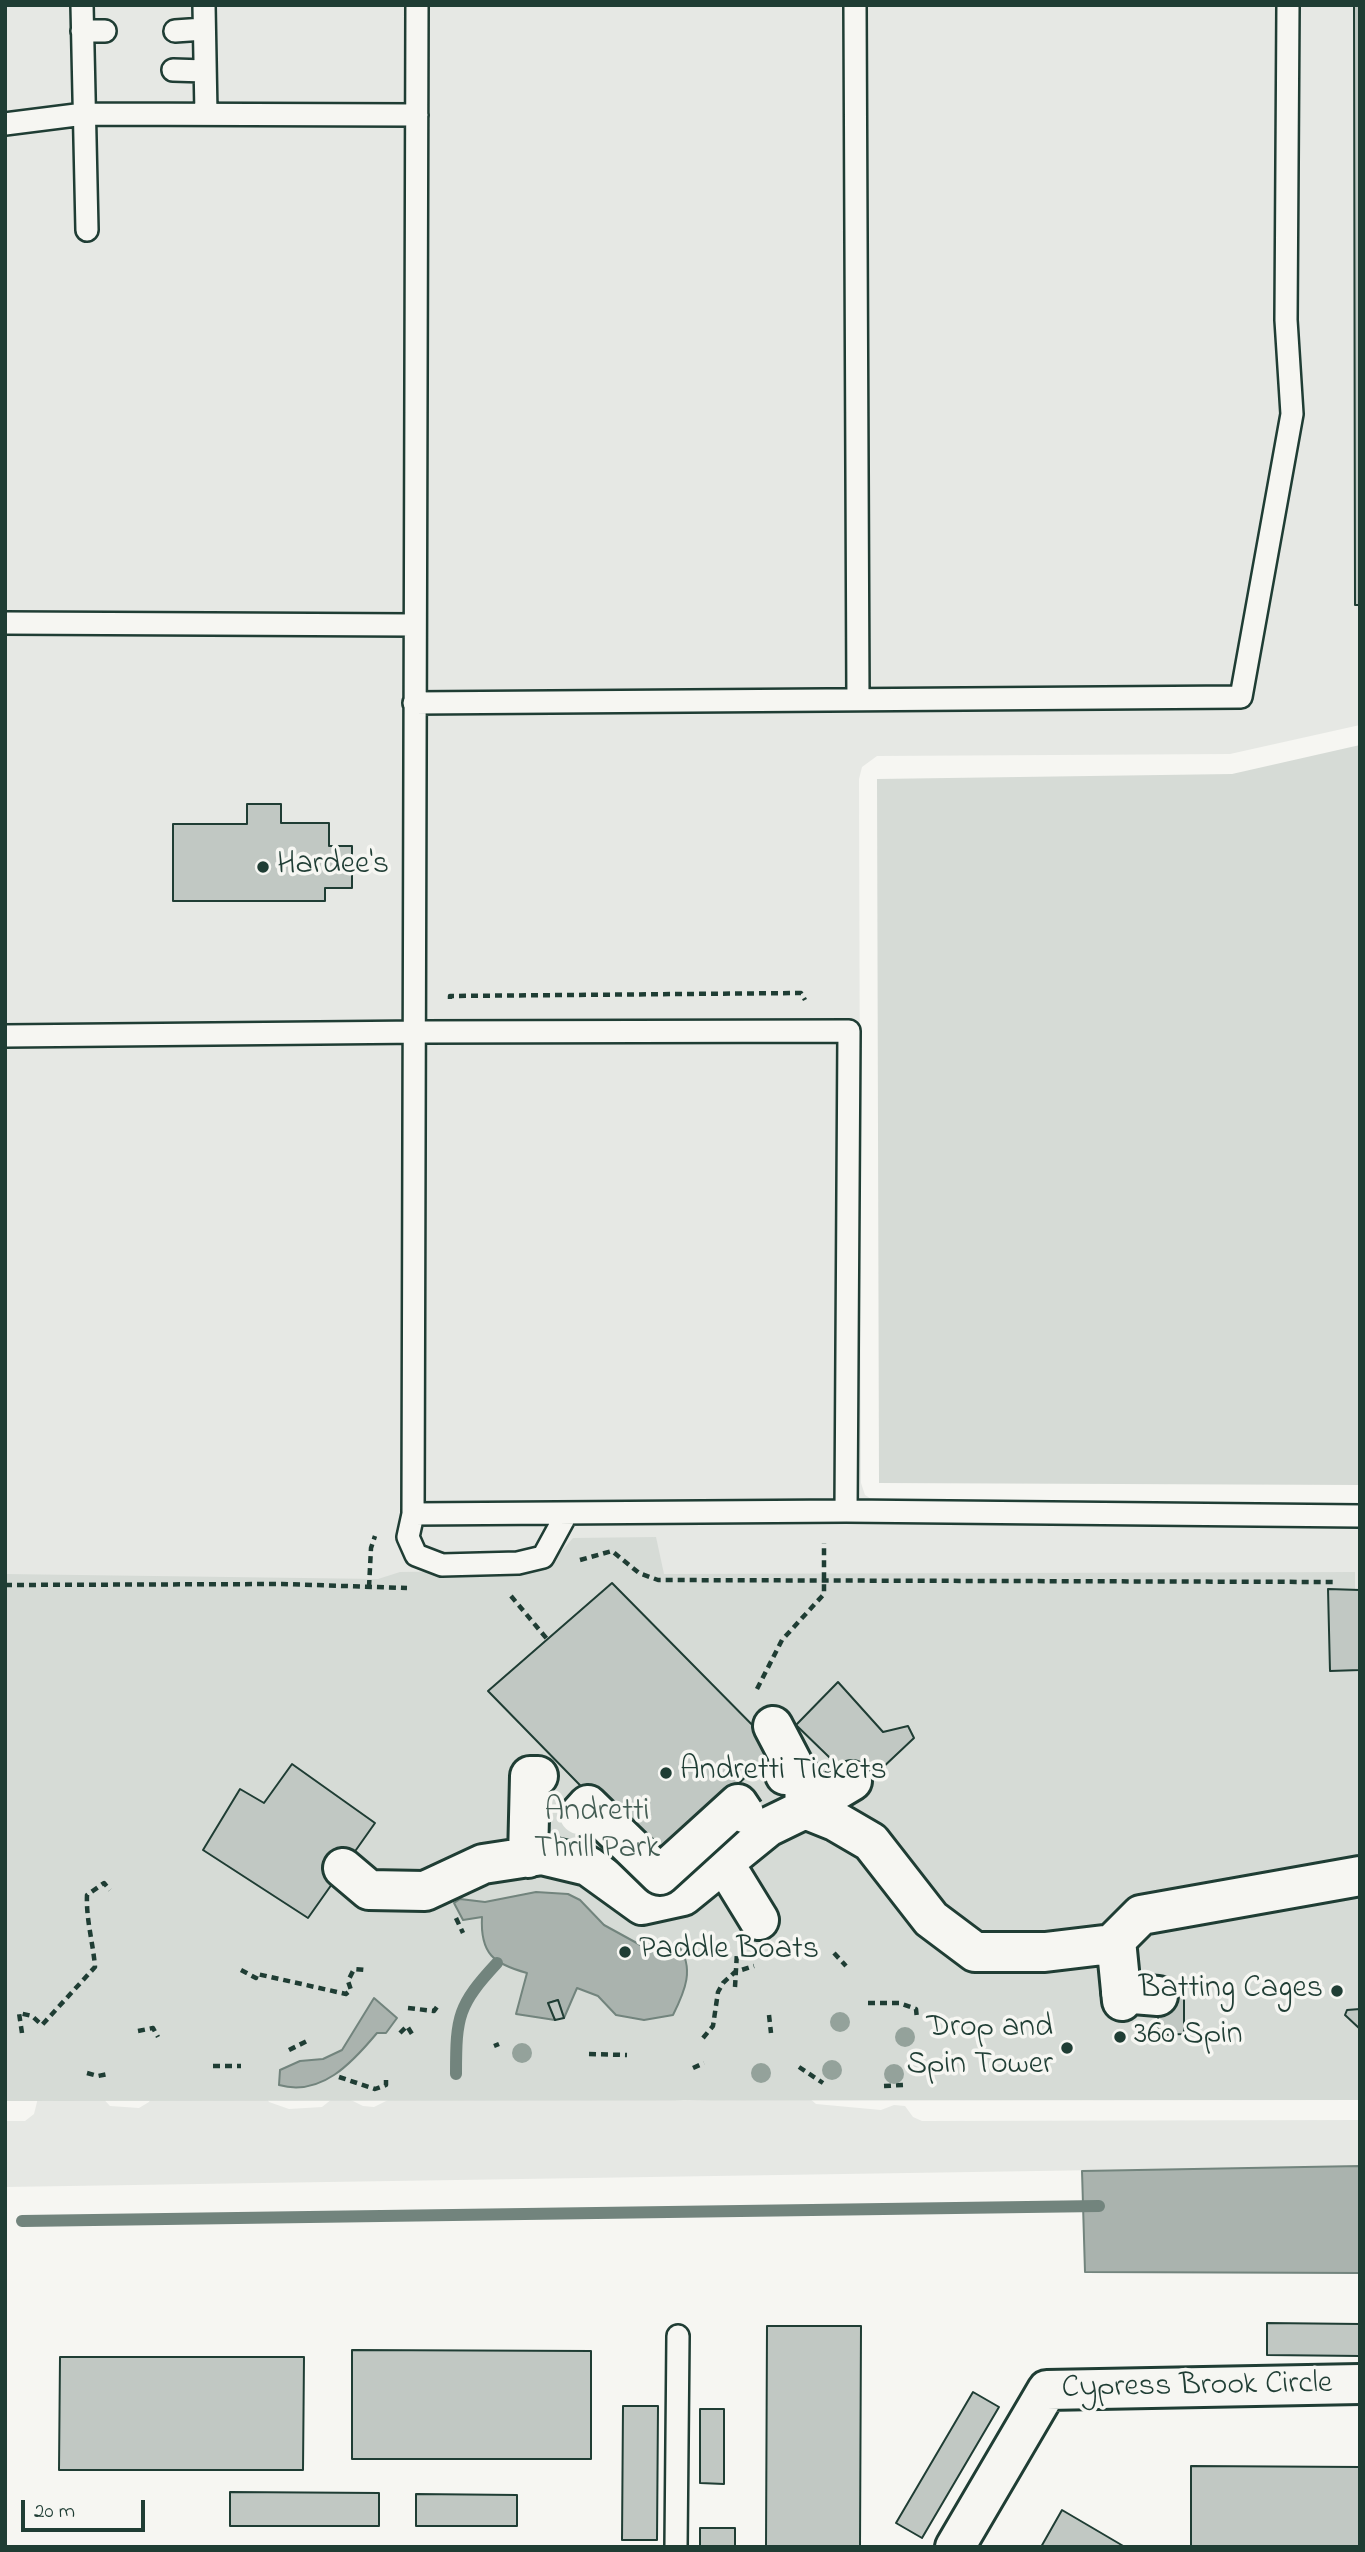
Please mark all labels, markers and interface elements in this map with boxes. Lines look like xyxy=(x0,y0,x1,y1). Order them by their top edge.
place label: Hardee's xyxy=(277,848,389,886)
marker: Hardee's xyxy=(255,859,271,875)
place label: Andretti Tickets xyxy=(680,1754,887,1792)
marker: Andretti Tickets xyxy=(658,1765,674,1781)
park label: Andretti Thrill Park xyxy=(534,1795,660,1870)
place label: Paddle Boats xyxy=(639,1933,819,1971)
marker: Paddle Boats xyxy=(617,1944,633,1960)
place label: Batting Cages xyxy=(1139,1972,1323,2010)
marker: Batting Cages xyxy=(1329,1983,1345,1999)
place label: Drop and Spin Tower xyxy=(907,2011,1053,2086)
place label: 360 Spin xyxy=(1134,2018,1243,2056)
marker: 360 Spin xyxy=(1112,2029,1128,2045)
marker: Drop and Spin Tower xyxy=(1059,2040,1075,2056)
street label: Cypress Brook Circle xyxy=(1061,2366,1333,2410)
scale bar xyxy=(24,2486,149,2530)
text: 20 m xyxy=(34,2497,75,2527)

